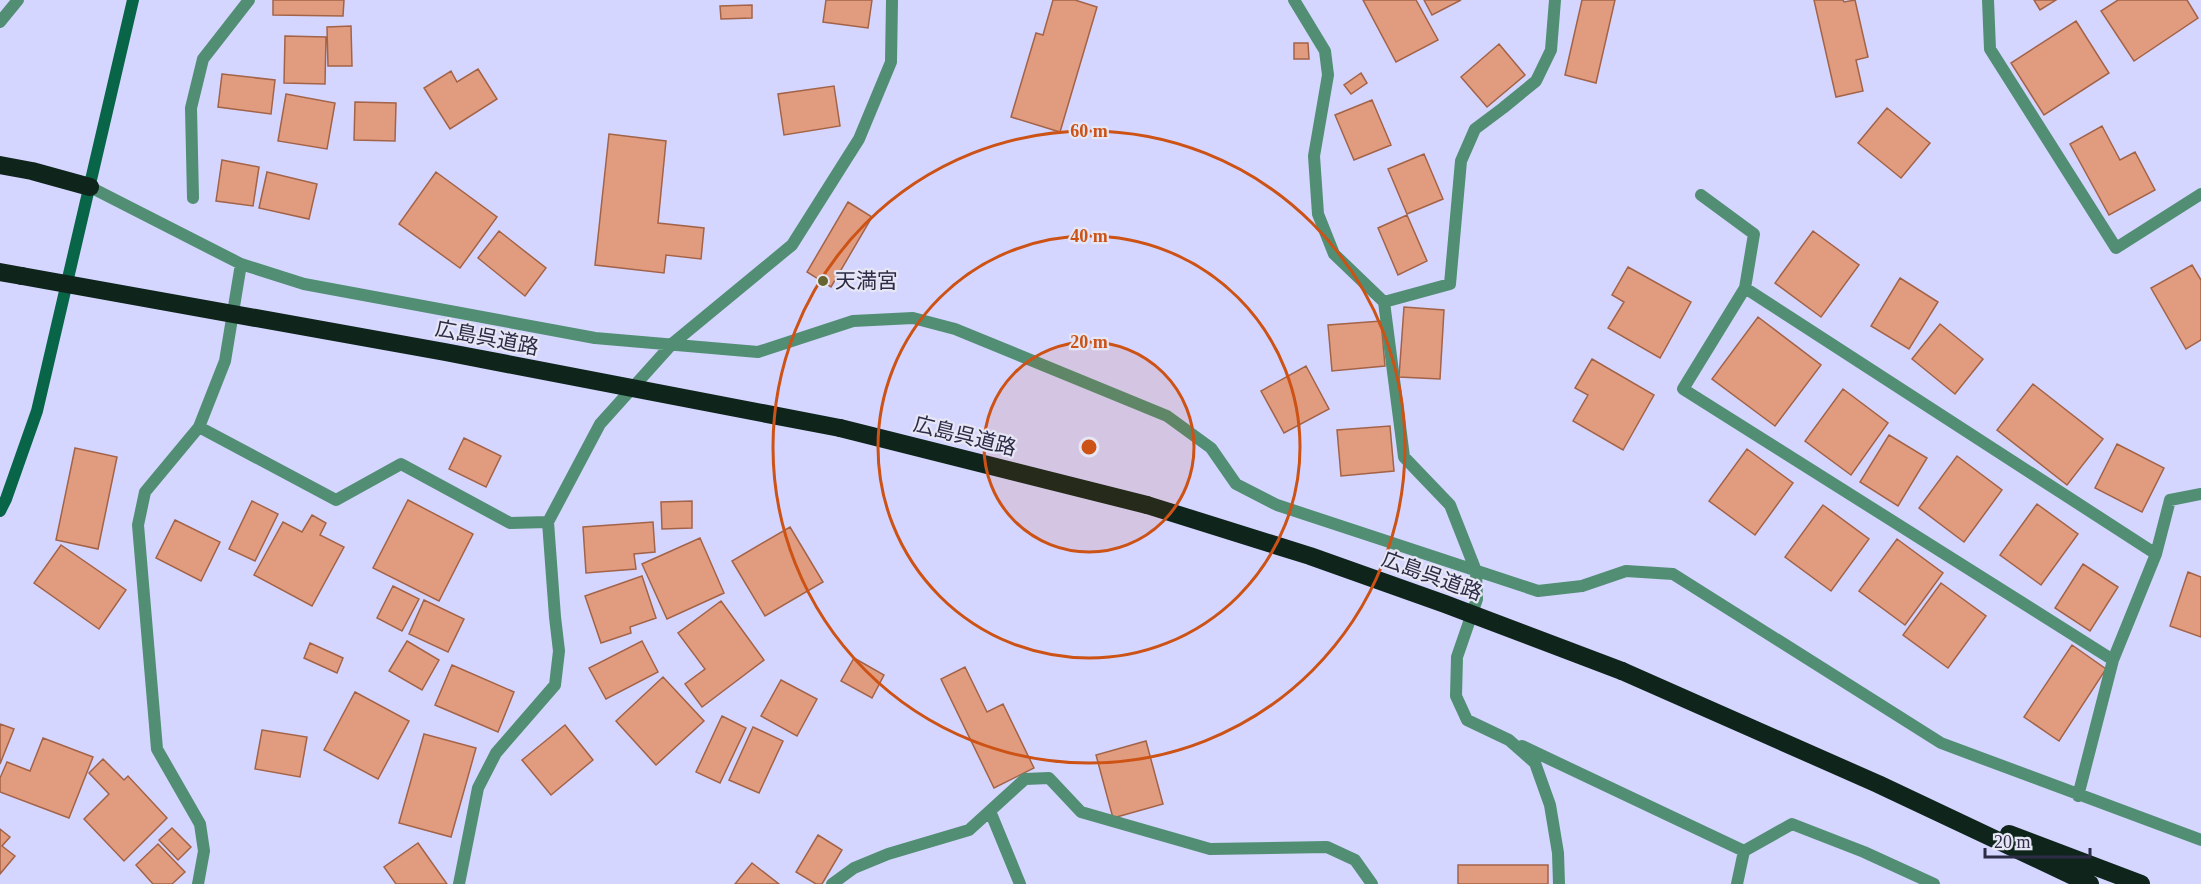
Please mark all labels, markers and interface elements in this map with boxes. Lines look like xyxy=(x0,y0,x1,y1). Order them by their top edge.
text: 60 m xyxy=(1070,121,1108,141)
text: 40 m xyxy=(1070,226,1108,246)
place label: 天満宮 xyxy=(835,269,898,293)
marker: 天満宮 xyxy=(816,274,830,288)
street label: 広島呉道路 xyxy=(433,316,541,360)
text: 20 m xyxy=(1070,332,1108,352)
street label: 広島呉道路 xyxy=(911,412,1019,460)
centre of rings xyxy=(1079,437,1099,457)
street label: 広島呉道路 xyxy=(1379,547,1485,605)
scale bar xyxy=(1985,821,2090,859)
text: 20 m xyxy=(1994,832,2031,852)

